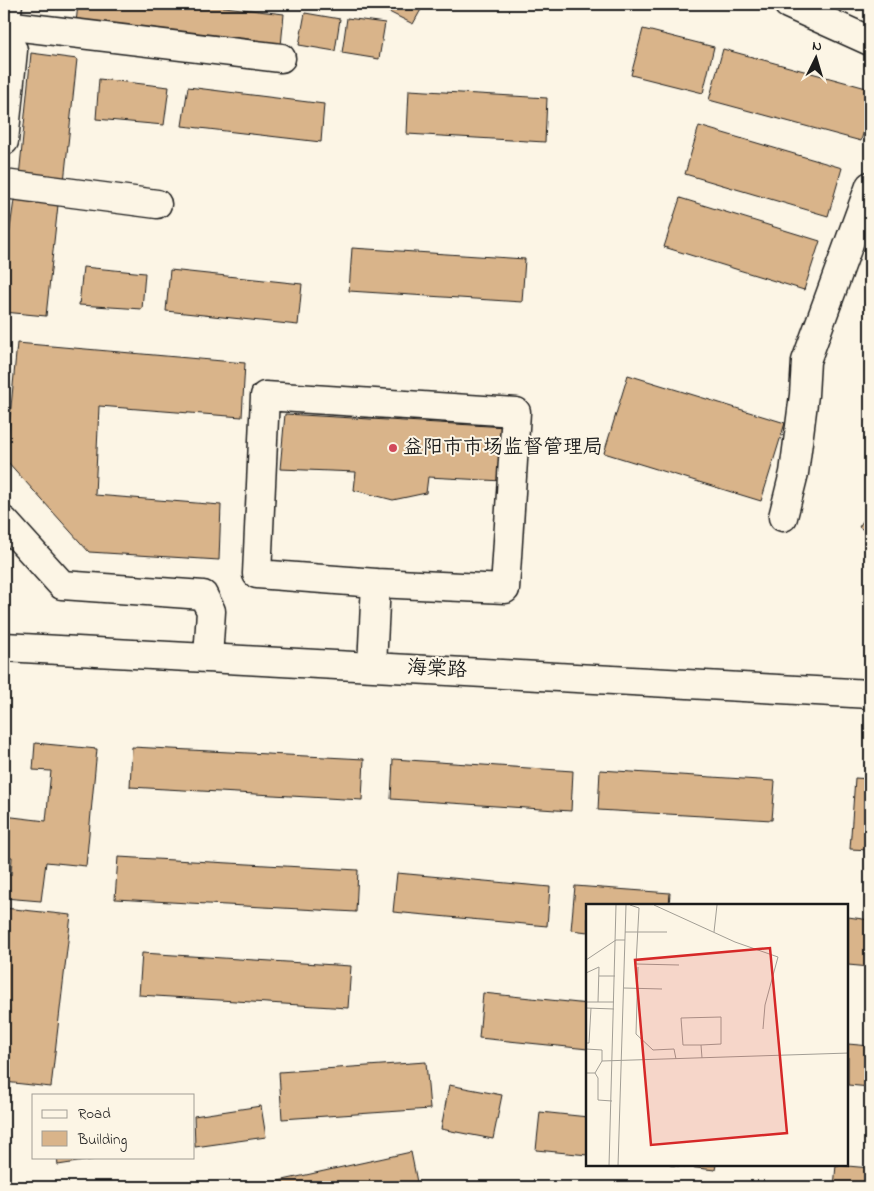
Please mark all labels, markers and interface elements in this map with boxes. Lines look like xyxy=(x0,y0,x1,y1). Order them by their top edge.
north arrow xyxy=(792,32,842,82)
text: N xyxy=(811,36,823,57)
place label: 益阳市市场监督管理局 xyxy=(403,434,603,463)
marker: 益阳市市场监督管理局 xyxy=(387,442,399,454)
street label: 海棠路 xyxy=(406,654,469,686)
inset map xyxy=(586,904,849,1166)
legend xyxy=(32,1094,195,1158)
text: Road xyxy=(78,1103,111,1125)
text: Building xyxy=(77,1129,127,1152)

